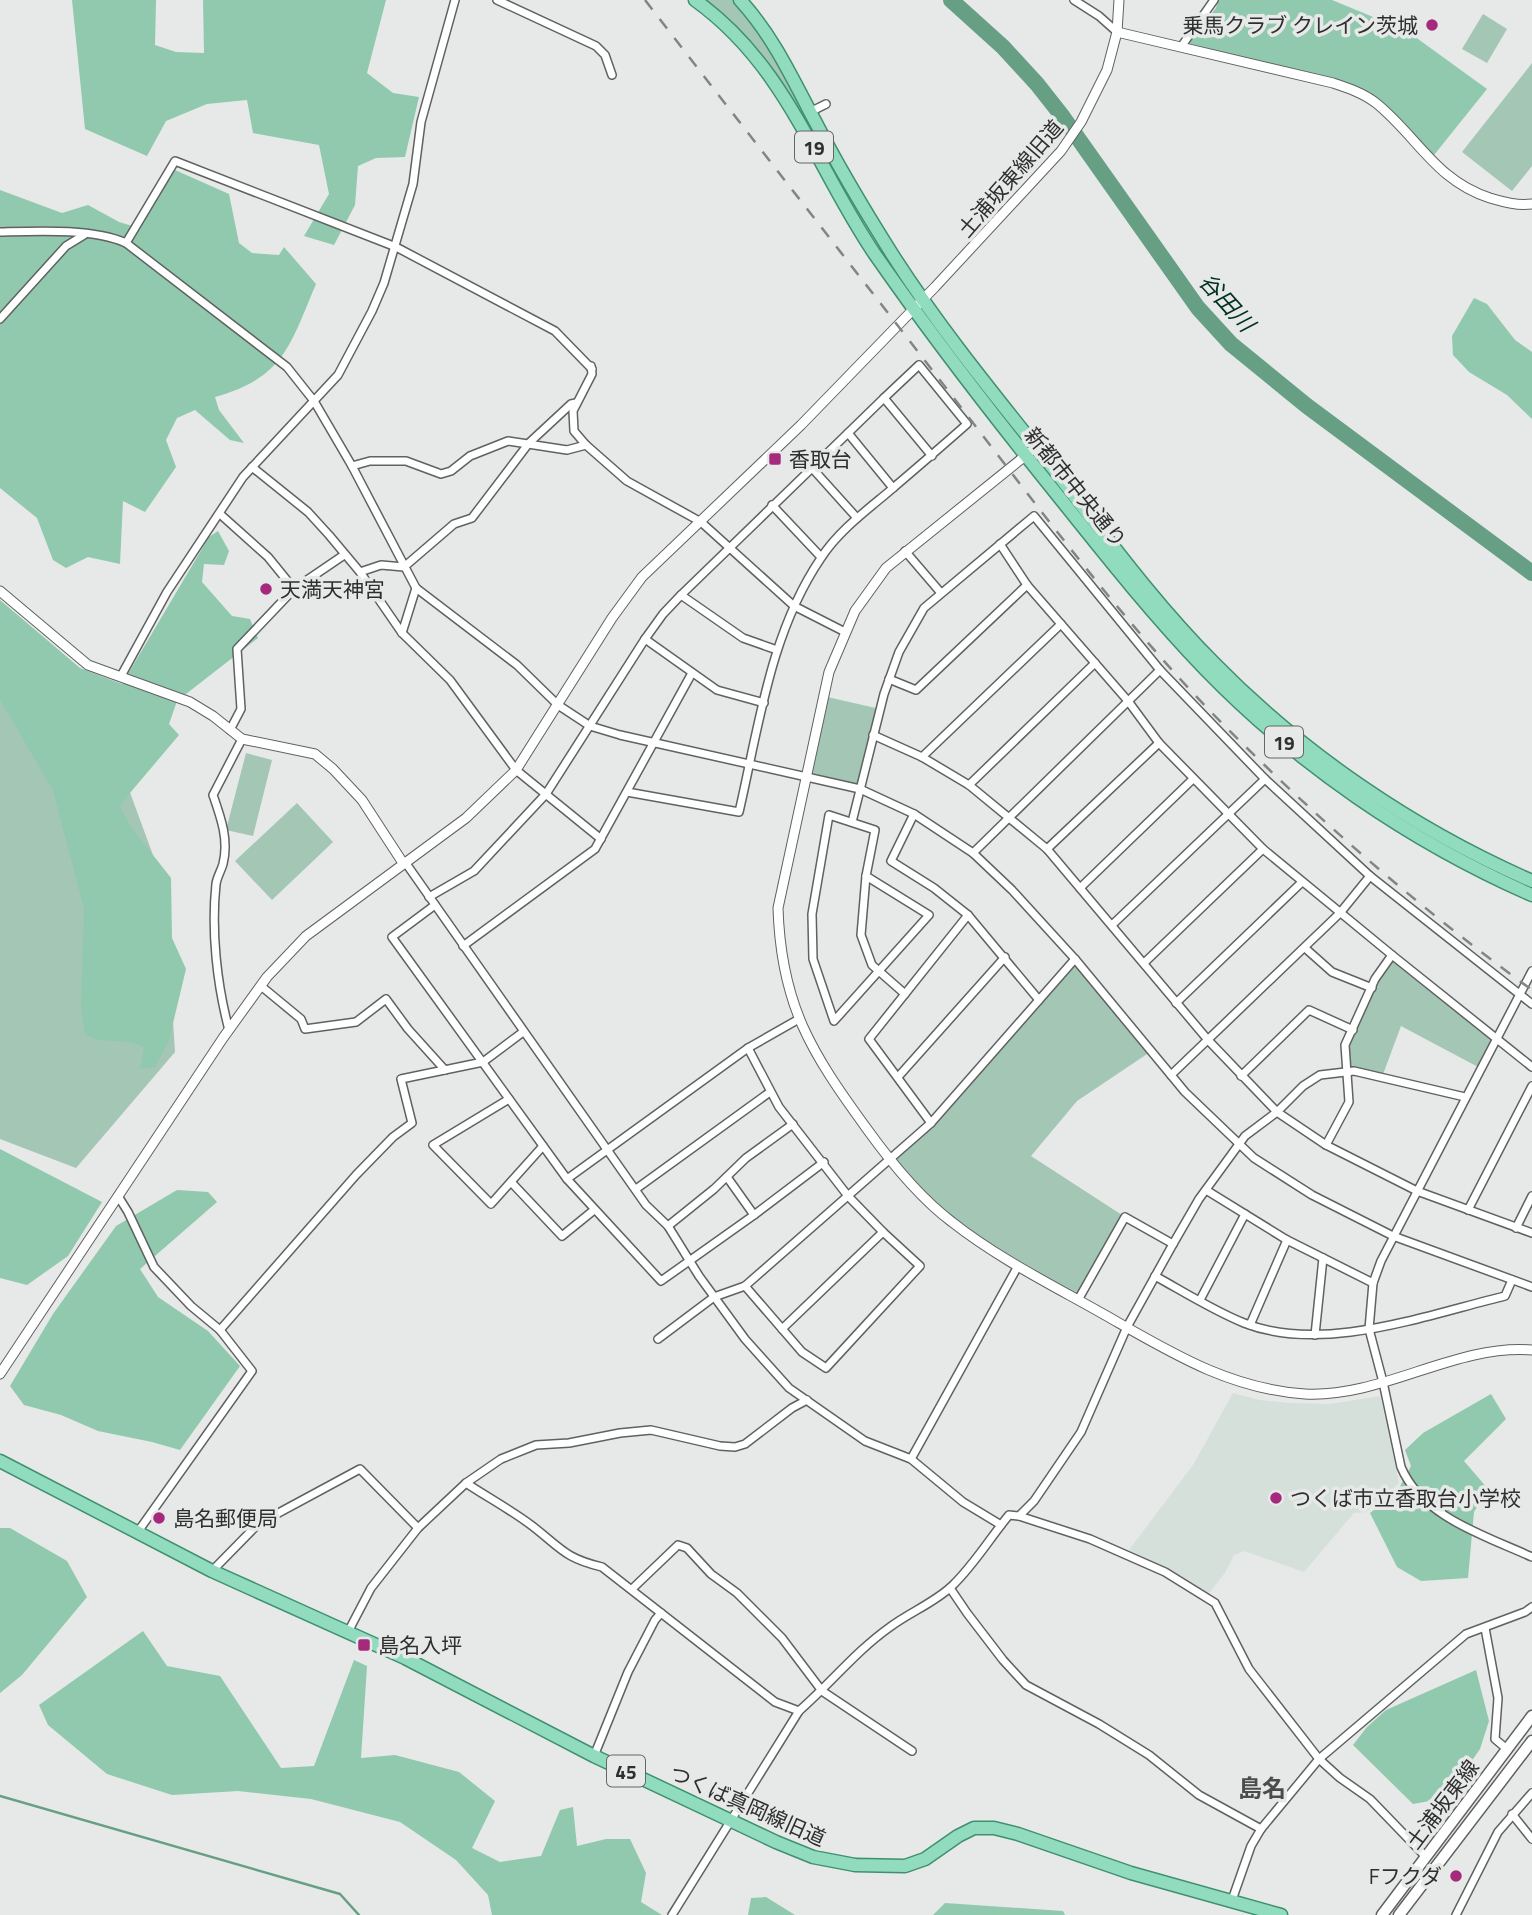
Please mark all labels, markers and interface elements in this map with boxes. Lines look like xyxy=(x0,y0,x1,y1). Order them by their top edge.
place label: 乗馬クラブ クレイン茨城 xyxy=(1182,9,1418,41)
marker: 乗馬クラブ クレイン茨城 xyxy=(1424,17,1440,33)
street label: 土浦坂東線旧道 xyxy=(950,112,1070,244)
road number: 19 xyxy=(795,132,833,162)
water label: 谷田川 xyxy=(1191,265,1265,342)
street label: 新都市中央通り xyxy=(1017,420,1135,554)
place label: 香取台 xyxy=(789,443,852,475)
marker: 香取台 xyxy=(767,451,783,467)
place label: 天満天神宮 xyxy=(280,573,385,605)
marker: 天満天神宮 xyxy=(258,581,274,597)
road number: 19 xyxy=(1265,726,1303,758)
place label: つくば市立香取台小学校 xyxy=(1290,1482,1521,1514)
marker: つくば市立香取台小学校 xyxy=(1268,1490,1284,1506)
place label: 島名郵便局 xyxy=(173,1502,278,1534)
marker: 島名郵便局 xyxy=(151,1510,167,1526)
place label: 島名入坪 xyxy=(378,1629,462,1661)
marker: 島名入坪 xyxy=(356,1637,372,1653)
street label: 土浦坂東線 xyxy=(1398,1752,1486,1856)
road number: 45 xyxy=(607,1756,645,1786)
street label: つくば真岡線旧道 xyxy=(665,1756,831,1854)
district label: 島名 xyxy=(1238,1770,1286,1806)
place label: Fフクダ xyxy=(1369,1860,1442,1892)
marker: Fフクダ xyxy=(1448,1868,1464,1884)

